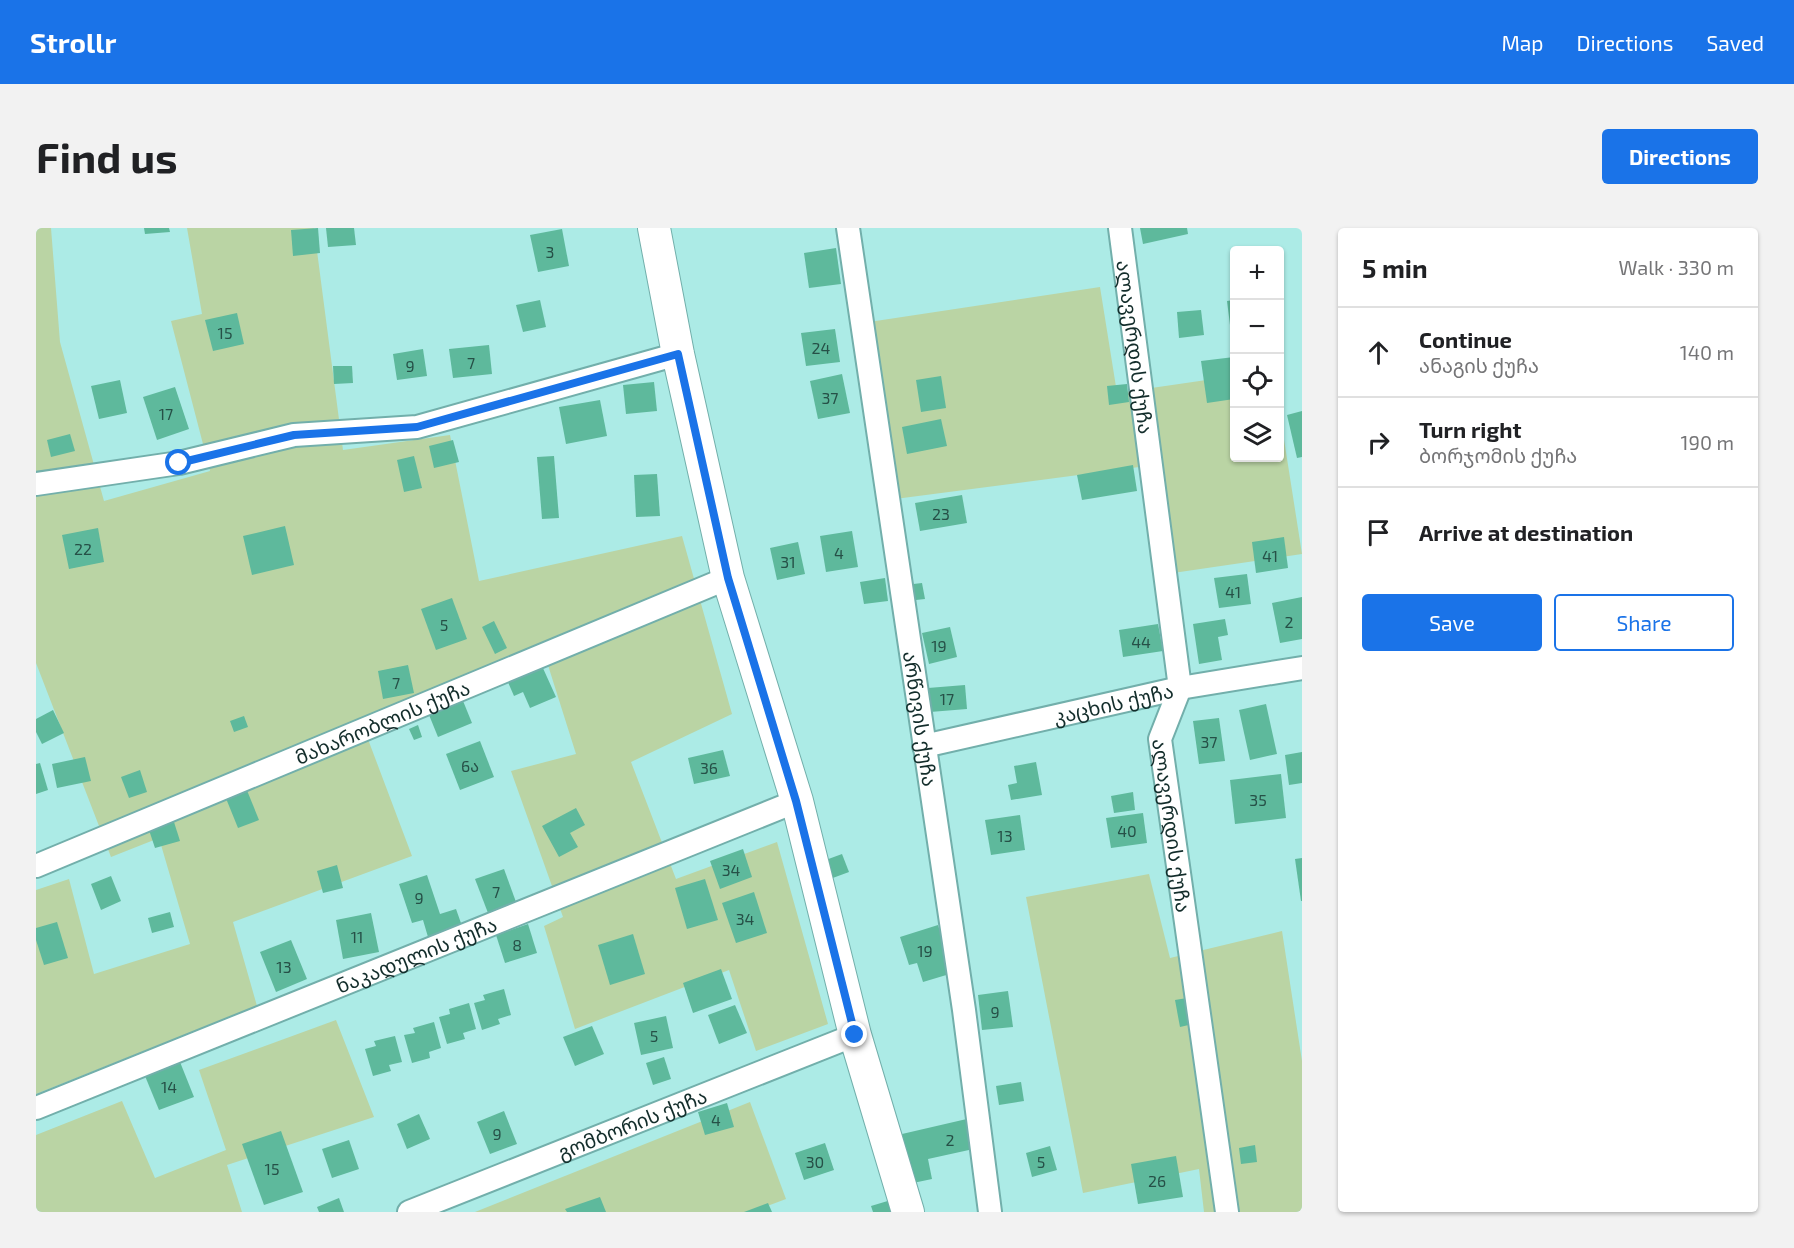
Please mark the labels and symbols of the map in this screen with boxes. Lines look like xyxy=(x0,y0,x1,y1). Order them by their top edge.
house number: 3 xyxy=(546,242,554,261)
street label: ალავერდის ქუჩა xyxy=(1112,259,1159,435)
house number: 15 xyxy=(218,323,232,342)
house number: 24 xyxy=(812,338,831,357)
house number: 7 xyxy=(467,353,475,372)
house number: 9 xyxy=(405,356,415,375)
house number: 37 xyxy=(821,388,839,407)
house number: 17 xyxy=(159,404,173,423)
route start xyxy=(165,449,191,475)
house number: 23 xyxy=(932,504,950,523)
house number: 22 xyxy=(74,539,92,558)
house number: 4 xyxy=(834,543,844,562)
house number: 41 xyxy=(1262,546,1278,565)
house number: 31 xyxy=(780,552,796,571)
house number: 41 xyxy=(1225,582,1241,601)
house number: 2 xyxy=(1285,612,1294,631)
house number: 5 xyxy=(440,615,448,634)
house number: 44 xyxy=(1131,632,1151,651)
house number: 19 xyxy=(931,636,947,655)
street label: არწივის ქუჩა xyxy=(899,649,943,788)
house number: 7 xyxy=(392,673,400,692)
street label: მახარობლის ქუჩა xyxy=(291,675,473,769)
street label: კაცხის ქუჩა xyxy=(1051,678,1175,729)
house number: 17 xyxy=(940,689,954,708)
house number: 37 xyxy=(1200,732,1218,751)
street label: ალავერდის ქუჩა xyxy=(1148,737,1196,914)
house number: 6ა xyxy=(461,756,479,775)
house number: 36 xyxy=(700,758,718,777)
house number: 35 xyxy=(1249,790,1267,809)
house number: 40 xyxy=(1117,821,1137,840)
house number: 13 xyxy=(997,826,1013,845)
house number: 34 xyxy=(722,860,741,879)
house number: 7 xyxy=(492,882,500,901)
house number: 9 xyxy=(414,888,424,907)
house number: 34 xyxy=(736,909,755,928)
street label: ნაკადულის ქუჩა xyxy=(332,911,500,998)
house number: 11 xyxy=(351,927,363,946)
house number: 8 xyxy=(512,935,522,954)
house number: 19 xyxy=(917,941,933,960)
house number: 13 xyxy=(276,957,292,976)
house number: 9 xyxy=(990,1002,1000,1021)
route end xyxy=(841,1021,867,1047)
house number: 5 xyxy=(650,1026,658,1045)
house number: 14 xyxy=(161,1077,177,1096)
street label: გომბორის ქუჩა xyxy=(554,1083,710,1165)
house number: 4 xyxy=(711,1110,721,1129)
house number: 9 xyxy=(492,1124,502,1143)
house number: 2 xyxy=(946,1130,955,1149)
house number: 30 xyxy=(806,1152,824,1171)
house number: 5 xyxy=(1037,1152,1045,1171)
house number: 15 xyxy=(265,1159,279,1178)
house number: 26 xyxy=(1148,1171,1166,1190)

